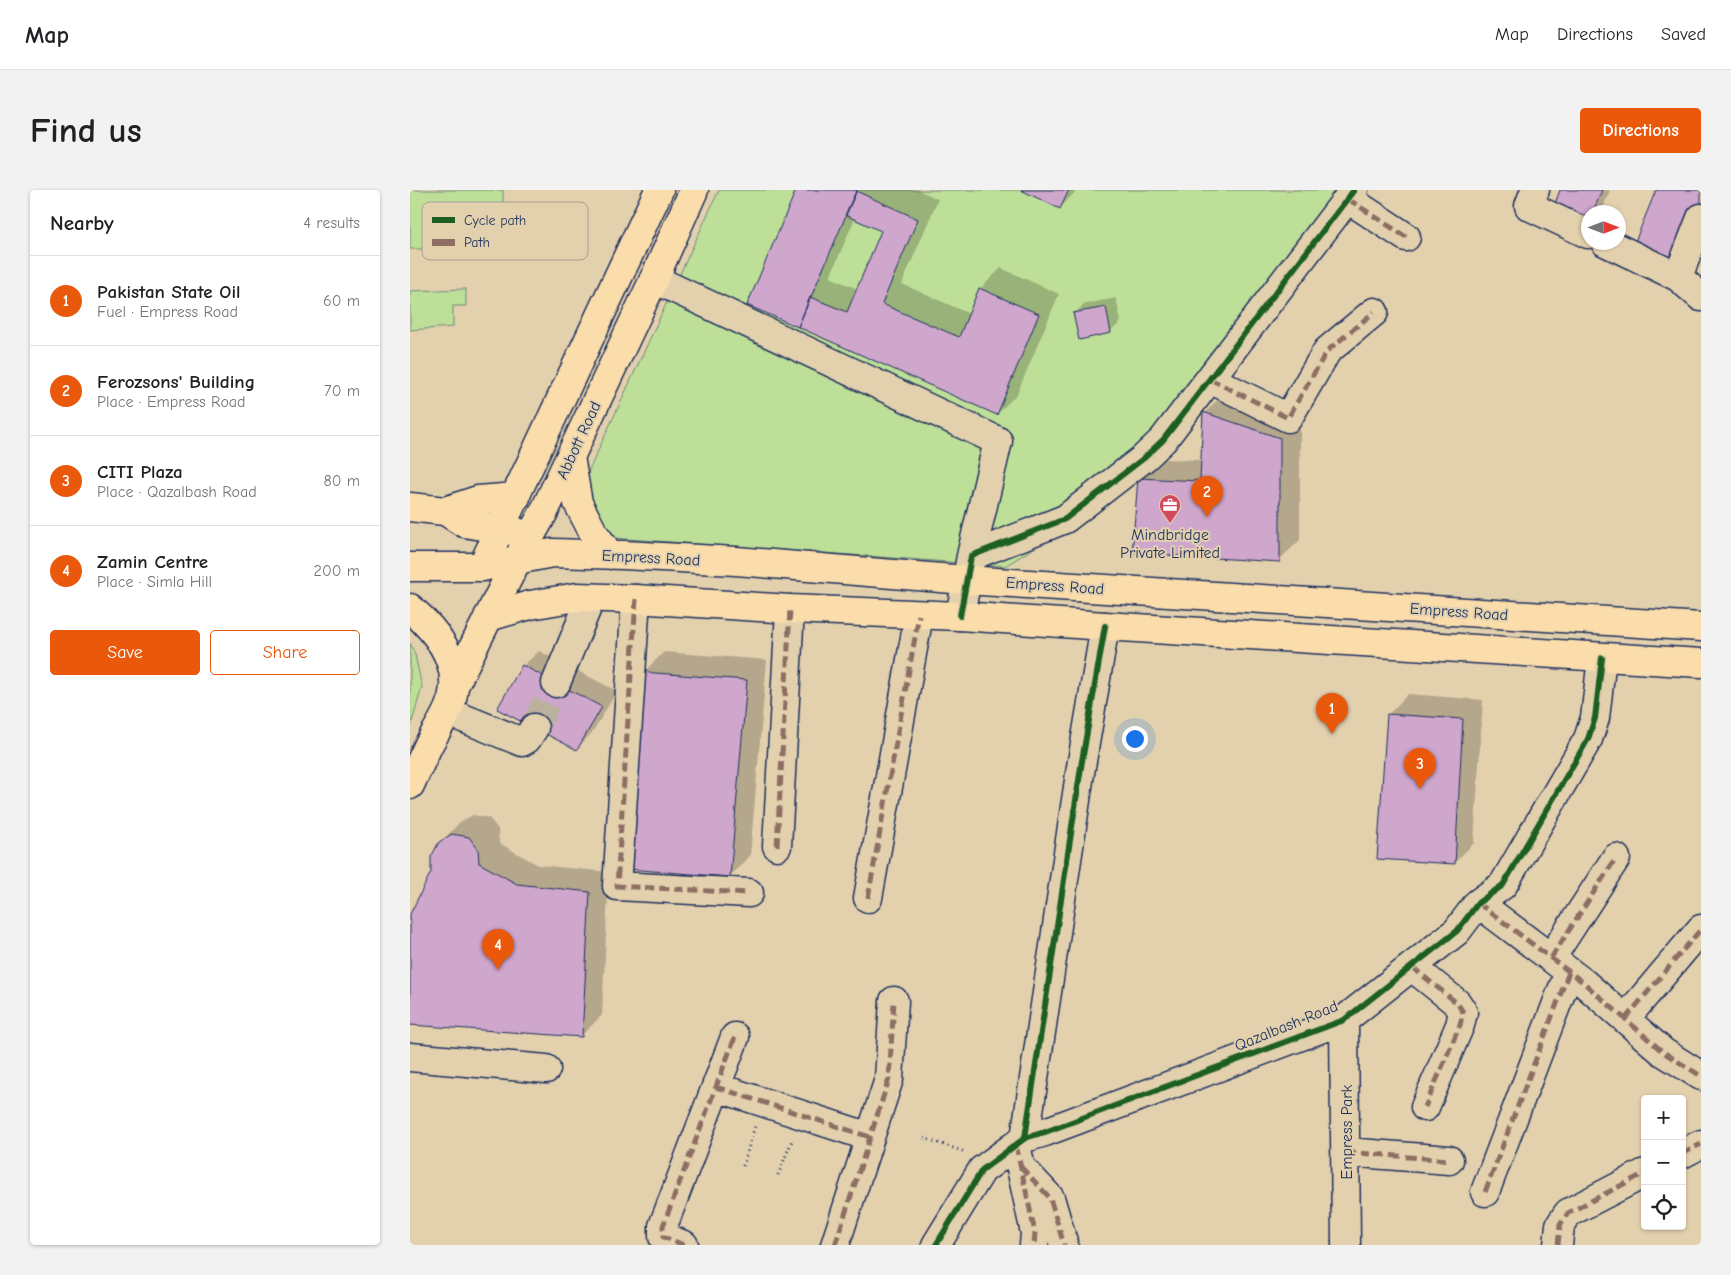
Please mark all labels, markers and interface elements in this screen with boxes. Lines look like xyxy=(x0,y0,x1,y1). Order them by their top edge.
text: Map xyxy=(25,21,69,49)
text: Map xyxy=(1495,24,1529,45)
text: Directions xyxy=(1557,24,1633,45)
text: Saved xyxy=(1661,24,1706,45)
button: Directions xyxy=(1580,108,1701,153)
text: Find us xyxy=(30,110,142,151)
legend xyxy=(422,202,588,260)
north arrow xyxy=(1581,205,1626,250)
text: Nearby xyxy=(50,211,114,235)
text: Cycle path xyxy=(464,212,526,229)
text: 4 results xyxy=(303,214,360,232)
text: Path xyxy=(464,234,490,251)
text: Pakistan State Oil xyxy=(97,281,241,303)
text: 1 xyxy=(63,292,69,310)
text: 60 m xyxy=(323,292,360,310)
text: Fuel · Empress Road xyxy=(97,303,238,321)
text: Ferozsons' Building xyxy=(97,371,255,393)
text: 2 xyxy=(62,382,70,400)
text: 70 m xyxy=(324,382,360,400)
text: Place · Empress Road xyxy=(97,393,246,411)
street label: Abbott Road xyxy=(553,399,605,482)
text: CITI Plaza xyxy=(97,461,183,483)
text: 3 xyxy=(62,472,70,490)
text: 80 m xyxy=(323,472,360,490)
pin: 2 xyxy=(1191,476,1223,517)
text: Place · Qazalbash Road xyxy=(97,483,257,501)
office icon: Mindbridge Private Limited xyxy=(1158,493,1182,524)
place label: Mindbridge Private Limited xyxy=(1120,526,1220,562)
street label: Empress Road xyxy=(601,546,701,570)
text: Zamin Centre xyxy=(97,551,208,573)
text: 4 xyxy=(62,562,70,580)
text: 200 m xyxy=(314,562,360,580)
text: Place · Simla Hill xyxy=(97,573,212,591)
street label: Empress Road xyxy=(1005,574,1105,598)
street label: Empress Road xyxy=(1409,600,1509,624)
button: Save xyxy=(50,630,200,675)
button: Share xyxy=(210,630,360,675)
pin: 1 xyxy=(1316,693,1348,734)
your location xyxy=(1122,726,1148,752)
pin: 3 xyxy=(1404,748,1436,789)
pin: 4 xyxy=(482,929,514,970)
street label: Qazalbash Road xyxy=(1232,997,1341,1055)
street label: Empress Park xyxy=(1338,1084,1356,1179)
map controls xyxy=(1641,1095,1686,1230)
button: + xyxy=(1641,1095,1686,1140)
button: − xyxy=(1641,1140,1686,1185)
button: locate xyxy=(1641,1185,1686,1230)

